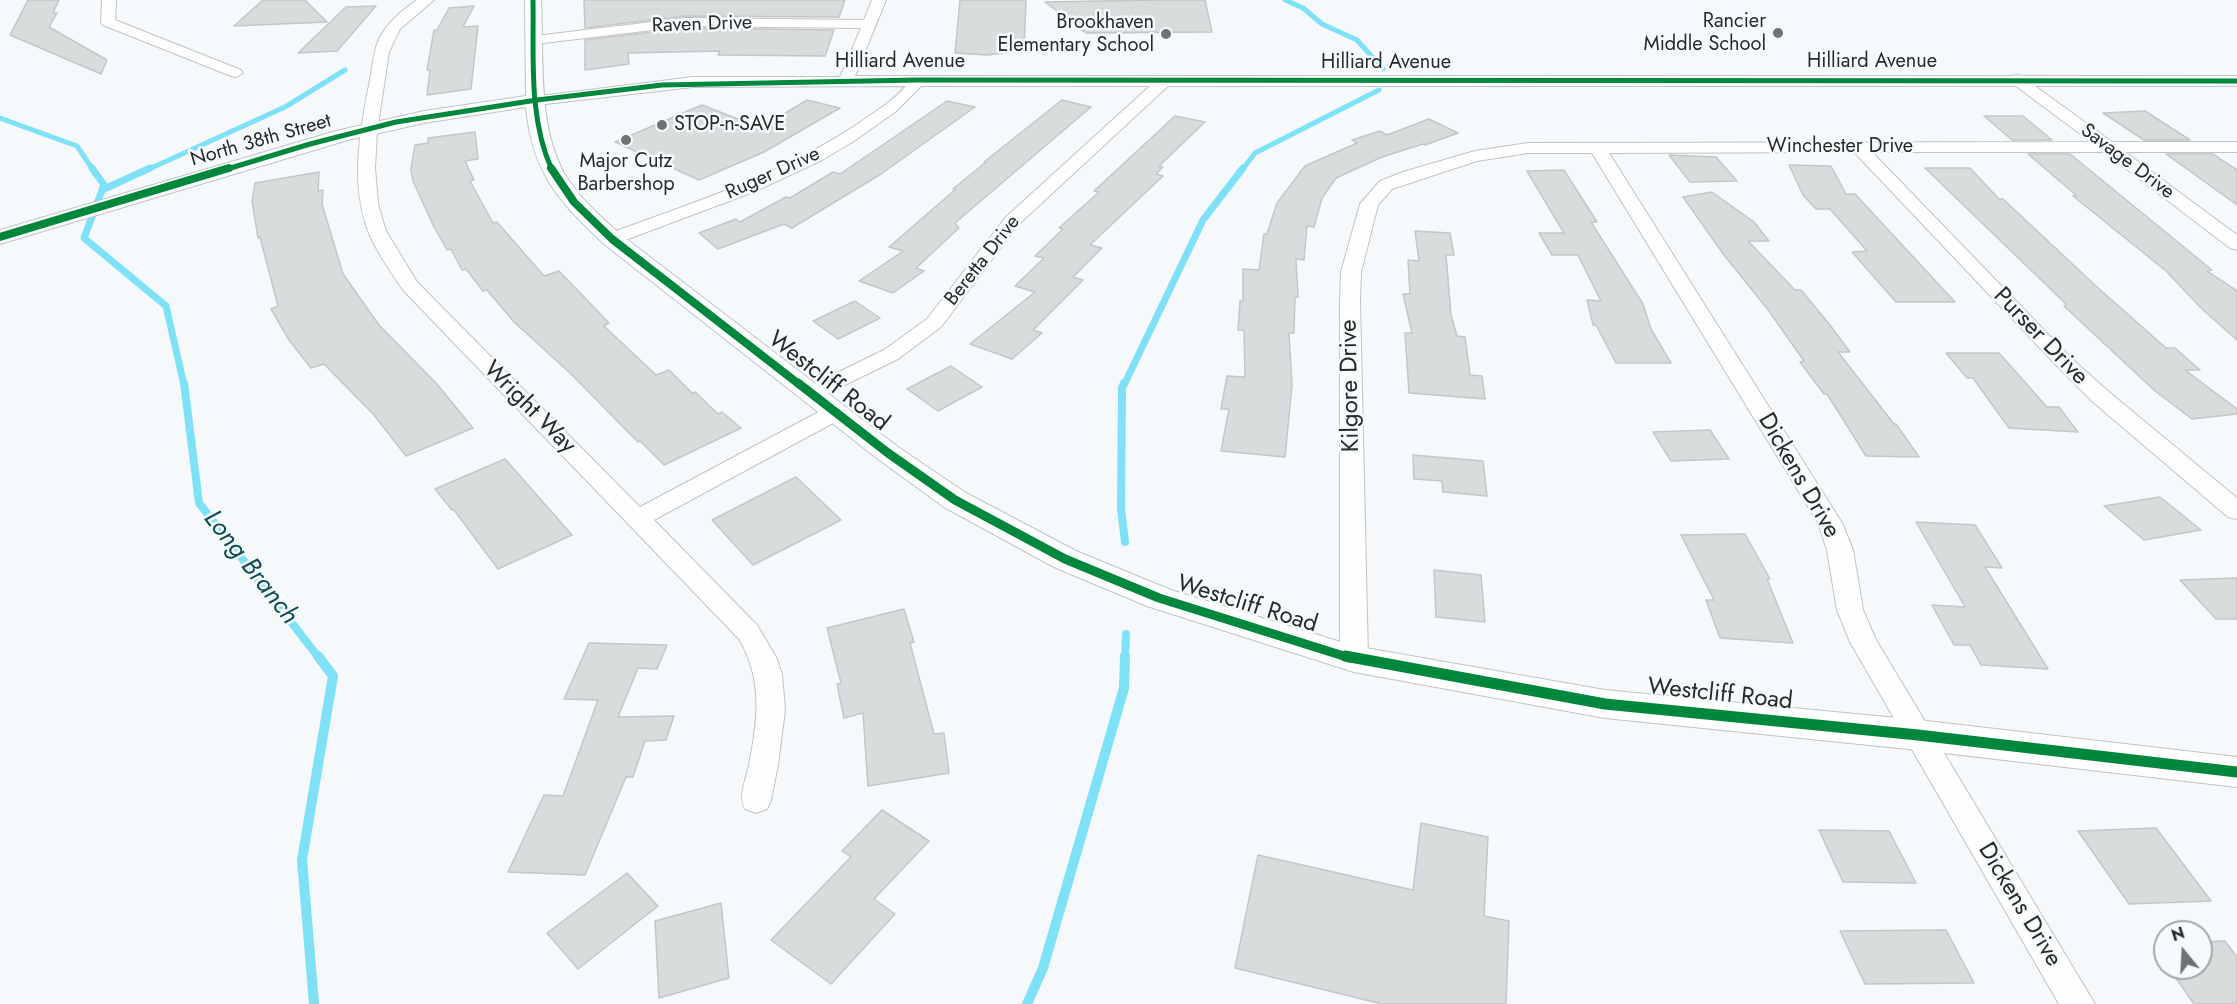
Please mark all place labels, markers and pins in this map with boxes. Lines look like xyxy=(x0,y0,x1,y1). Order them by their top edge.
place label: Rancier Middle School xyxy=(1643,10,1766,57)
place label: Brookhaven Elementary School xyxy=(998,11,1154,58)
marker: Rancier Middle School xyxy=(1771,26,1785,40)
marker: Brookhaven Elementary School xyxy=(1159,27,1173,41)
place label: STOP-n-SAVE xyxy=(674,113,785,137)
marker: STOP-n-SAVE xyxy=(655,118,669,132)
marker: Major Cutz Barbershop xyxy=(619,133,633,147)
place label: Major Cutz Barbershop xyxy=(577,150,675,197)

